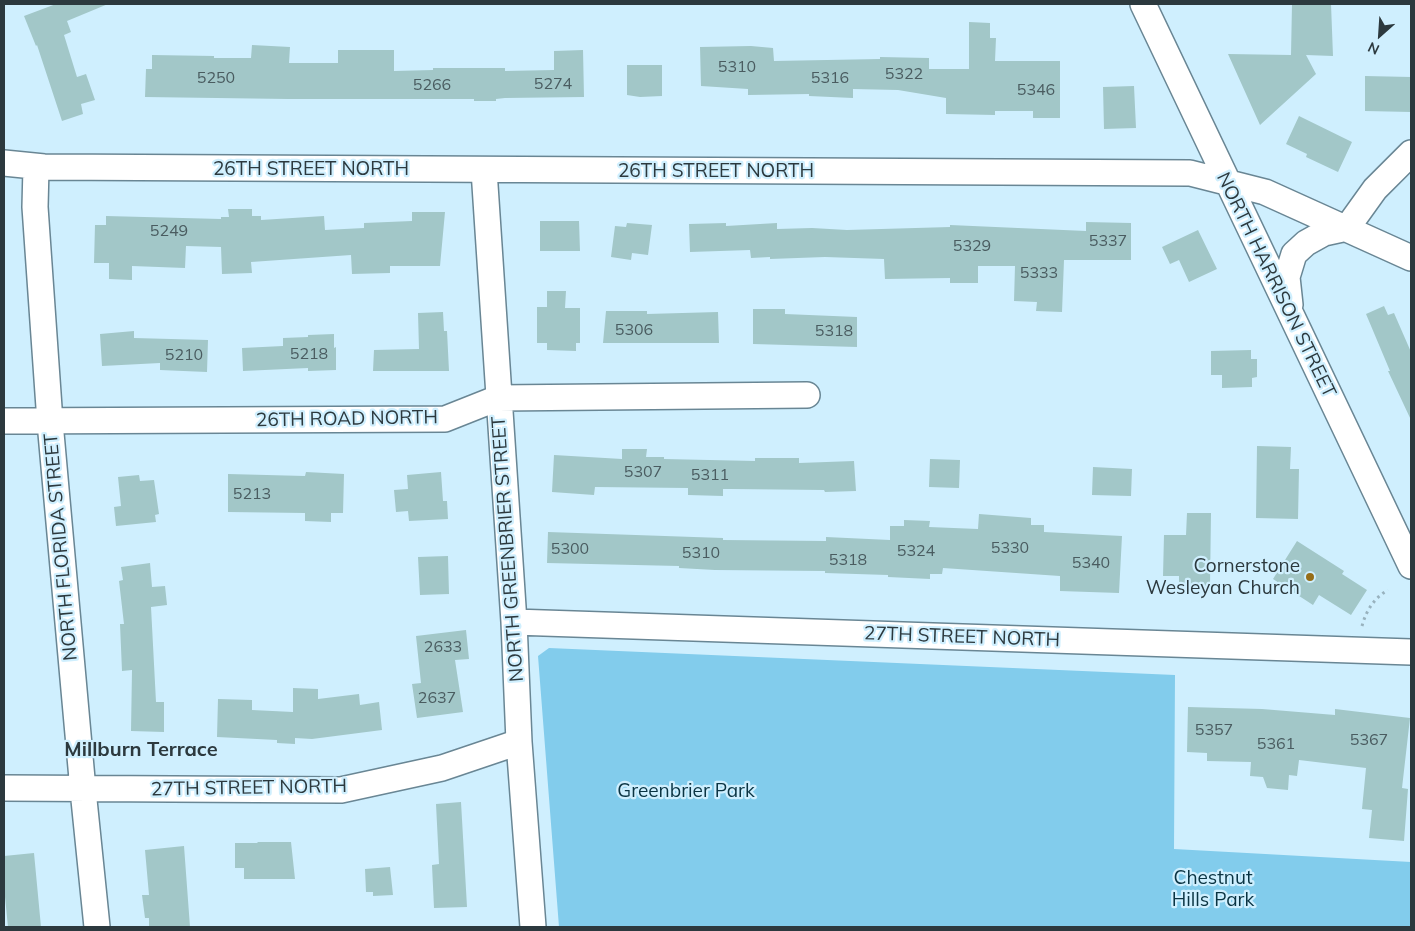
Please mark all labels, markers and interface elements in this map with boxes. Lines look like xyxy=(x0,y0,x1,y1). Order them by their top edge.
north arrow xyxy=(1355,10,1405,60)
text: N xyxy=(1365,38,1382,59)
house number: 5310 xyxy=(718,57,756,77)
house number: 5322 xyxy=(885,64,923,84)
house number: 5250 xyxy=(197,68,235,88)
house number: 5316 xyxy=(811,68,849,88)
house number: 5274 xyxy=(534,74,572,94)
house number: 5266 xyxy=(413,75,451,95)
house number: 5346 xyxy=(1017,80,1055,100)
street label: 26TH STREET NORTH xyxy=(213,158,409,180)
street label: 26TH STREET NORTH xyxy=(618,160,814,182)
street label: NORTH HARRISON STREET xyxy=(1211,169,1341,401)
house number: 5249 xyxy=(150,221,188,241)
house number: 5337 xyxy=(1089,231,1127,251)
house number: 5329 xyxy=(953,236,991,256)
house number: 5333 xyxy=(1020,263,1058,283)
house number: 5306 xyxy=(615,320,653,340)
house number: 5318 xyxy=(815,321,853,341)
house number: 5218 xyxy=(290,344,328,364)
house number: 5210 xyxy=(165,345,203,365)
street label: 26TH ROAD NORTH xyxy=(256,406,438,432)
street label: NORTH GREENBRIER STREET xyxy=(487,415,529,683)
street label: NORTH FLORIDA STREET xyxy=(40,432,82,662)
house number: 5307 xyxy=(624,462,662,482)
house number: 5311 xyxy=(691,465,729,485)
house number: 5213 xyxy=(233,484,271,504)
house number: 5330 xyxy=(991,538,1029,558)
house number: 5300 xyxy=(551,539,589,559)
house number: 5324 xyxy=(897,541,935,561)
house number: 5310 xyxy=(682,543,720,563)
house number: 5318 xyxy=(829,550,867,570)
house number: 5340 xyxy=(1072,553,1110,573)
place label: Cornerstone Wesleyan Church xyxy=(1146,555,1300,599)
marker: Cornerstone Wesleyan Church xyxy=(1304,571,1316,583)
street label: 27TH STREET NORTH xyxy=(864,622,1060,652)
house number: 2633 xyxy=(424,637,462,657)
house number: 2637 xyxy=(418,688,456,708)
house number: 5357 xyxy=(1195,720,1233,740)
house number: 5367 xyxy=(1350,730,1388,750)
house number: 5361 xyxy=(1257,734,1295,754)
district label: Millburn Terrace xyxy=(64,738,218,762)
street label: 27TH STREET NORTH xyxy=(151,775,347,801)
park label: Greenbrier Park xyxy=(617,780,755,802)
park label: Chestnut Hills Park xyxy=(1172,867,1254,911)

